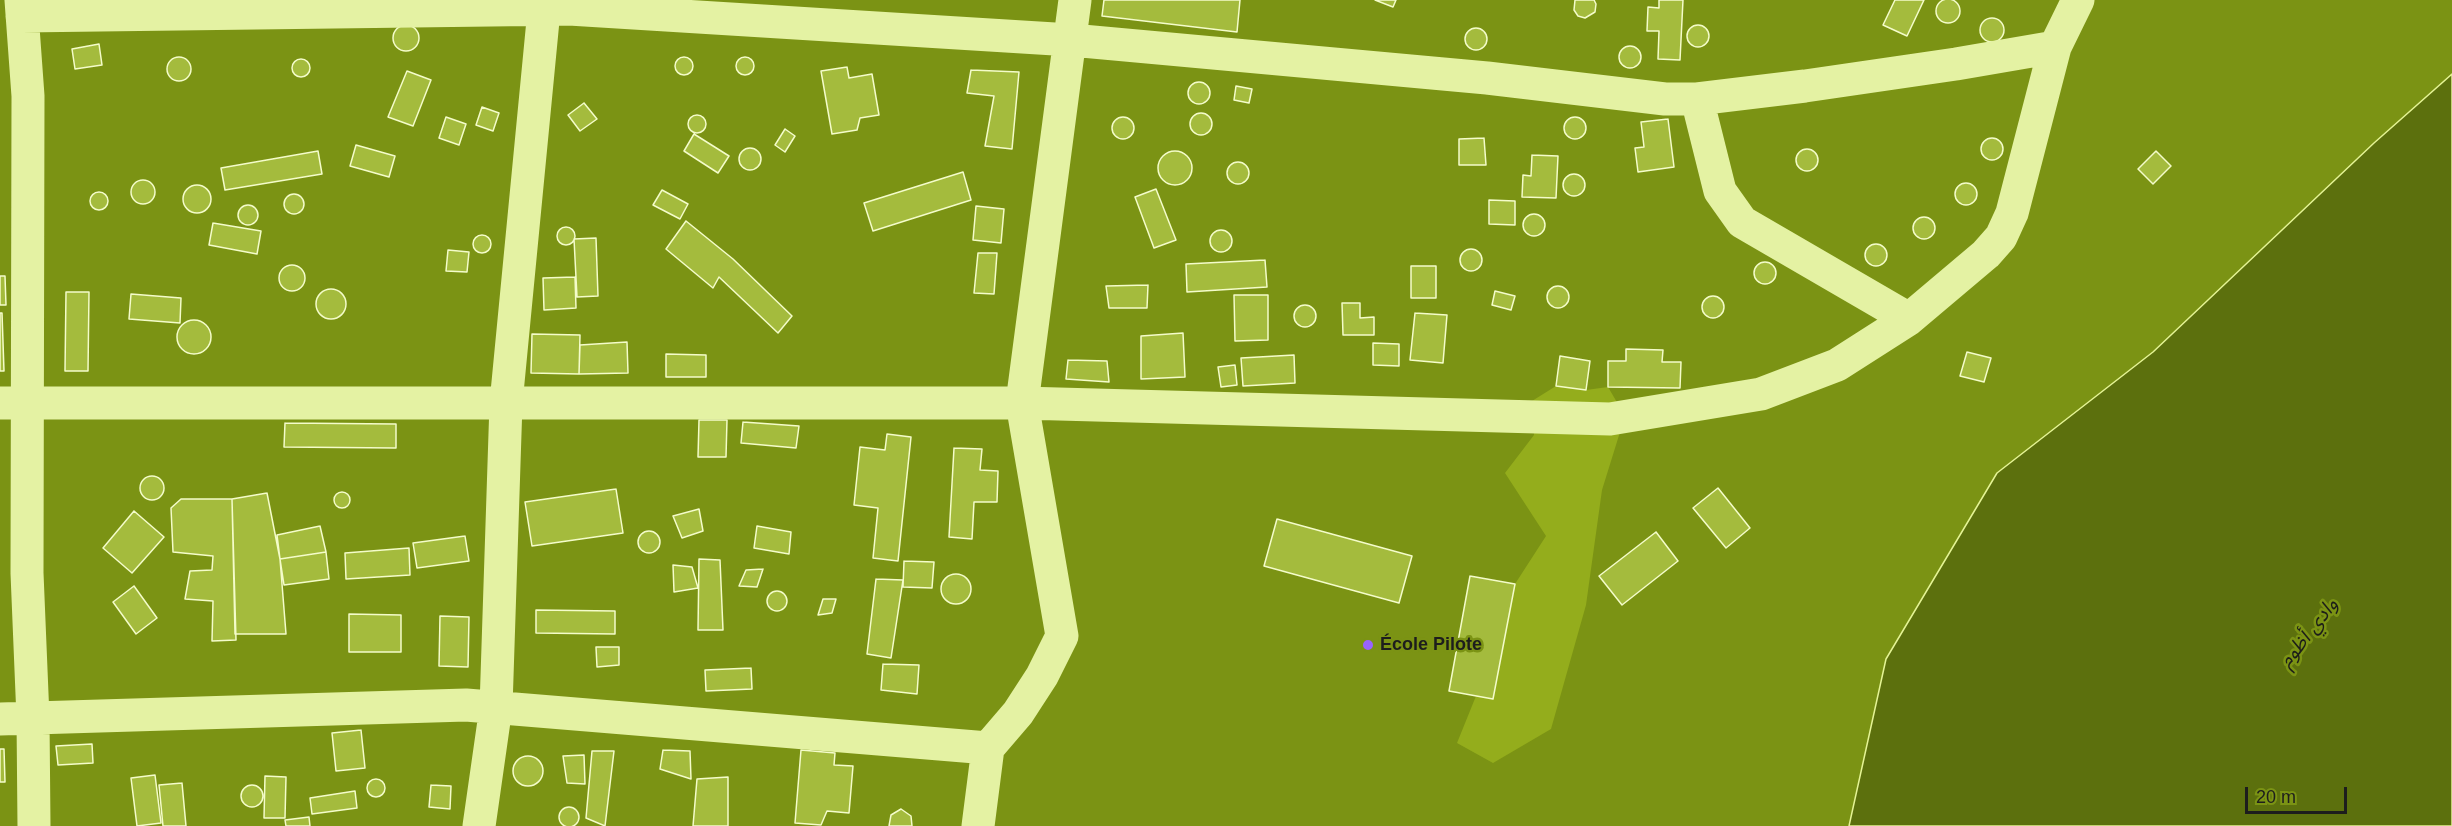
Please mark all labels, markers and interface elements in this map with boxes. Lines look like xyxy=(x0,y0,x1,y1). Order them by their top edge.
water label: وادي أظوم xyxy=(2274,594,2344,672)
place label: École Pilote xyxy=(1380,634,1482,656)
marker: École Pilote xyxy=(1361,638,1375,652)
scale bar xyxy=(2248,775,2350,813)
text: 20 m xyxy=(2256,787,2296,807)

